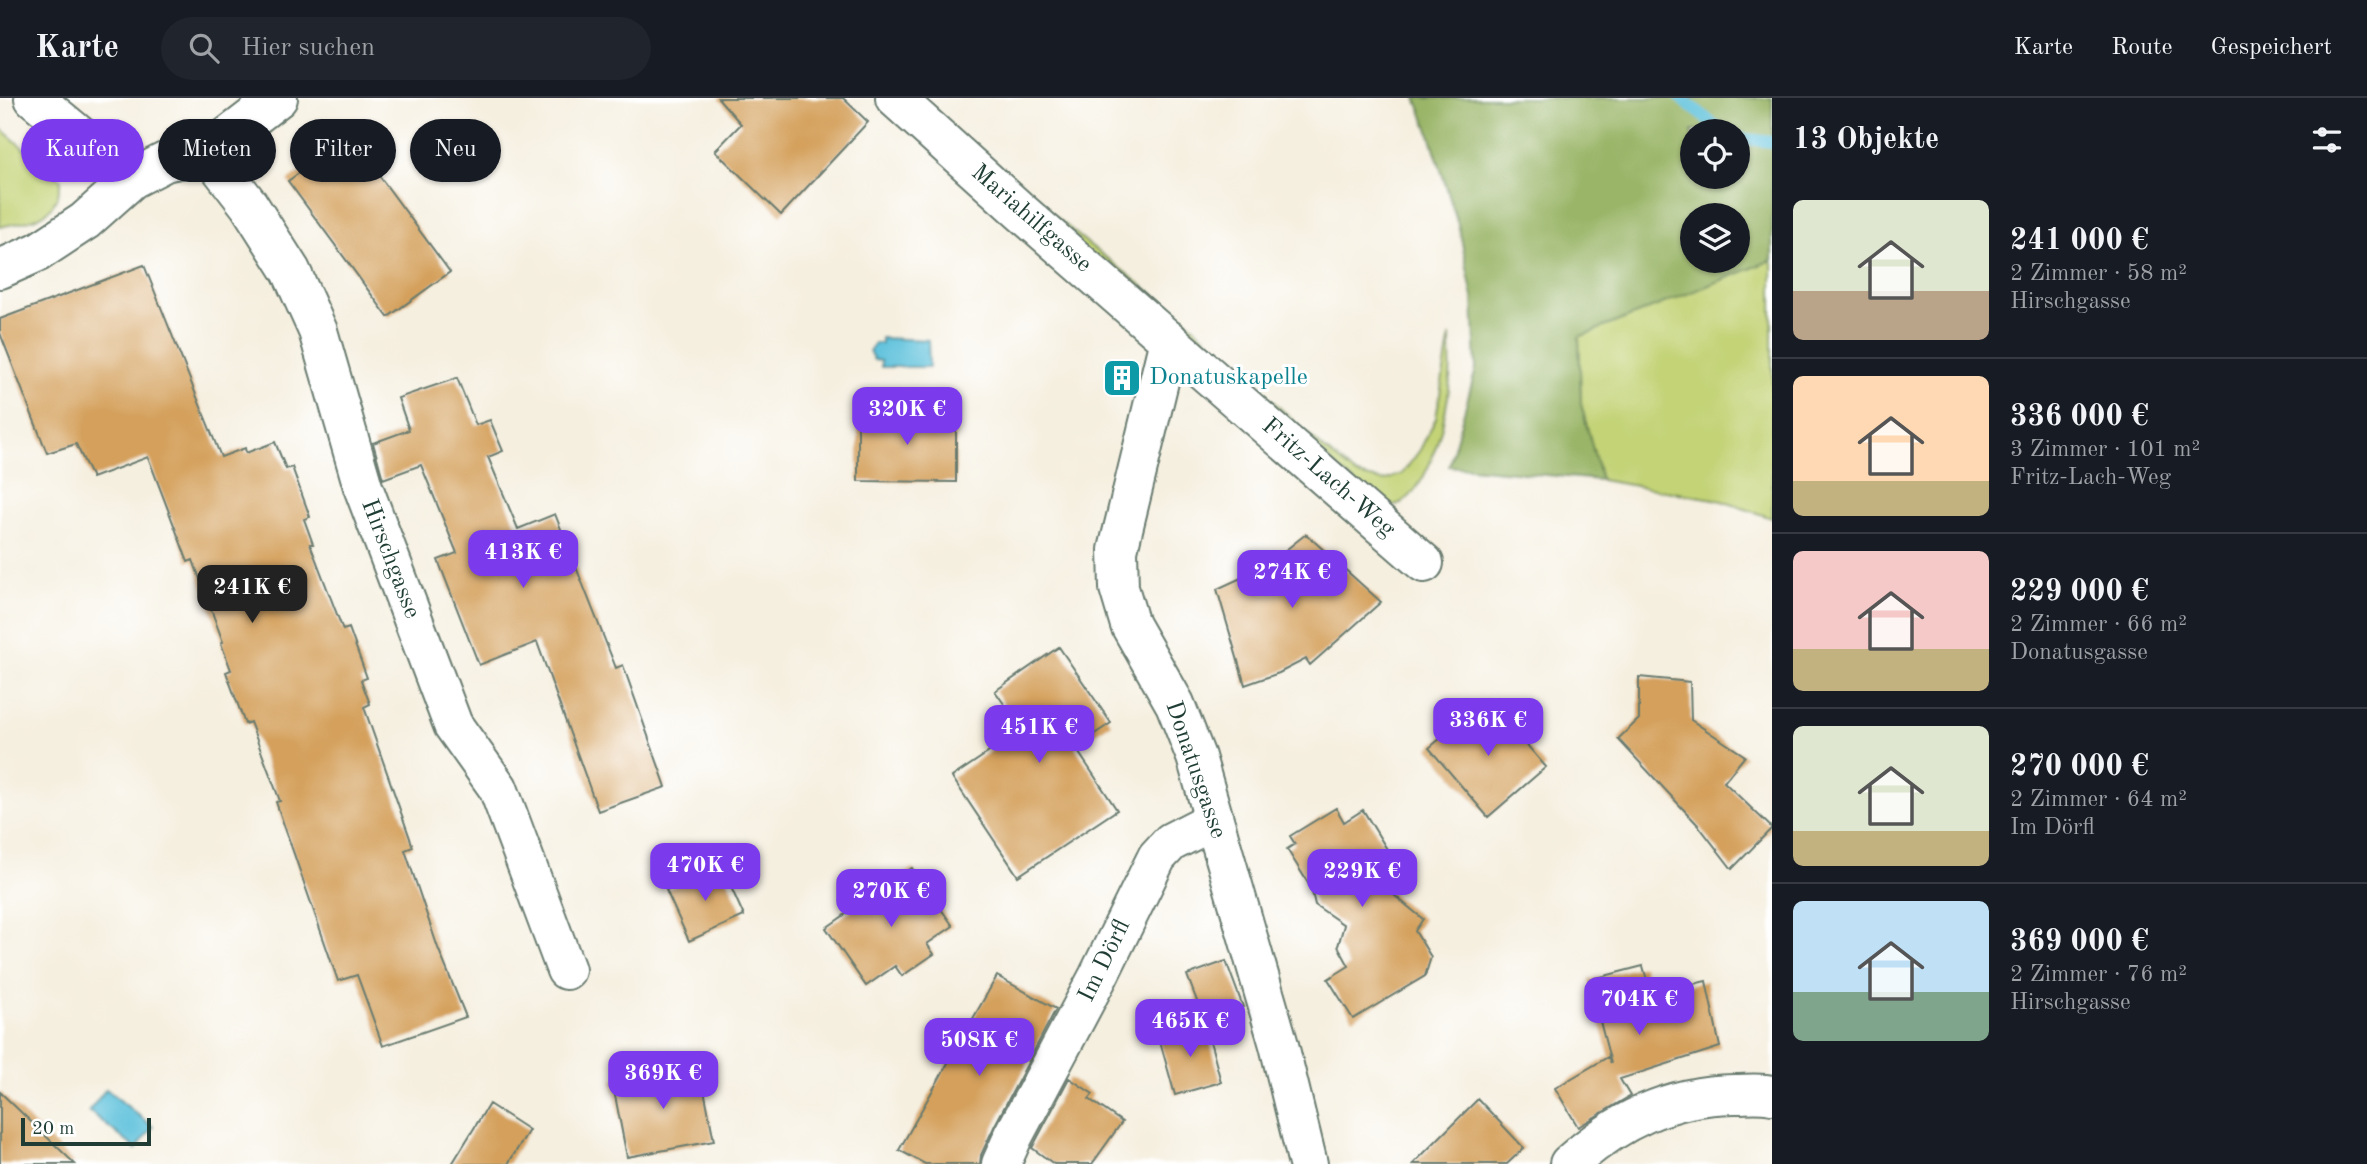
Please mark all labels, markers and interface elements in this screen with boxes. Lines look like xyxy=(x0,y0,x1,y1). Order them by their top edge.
search box xyxy=(161,17,651,80)
icon: search xyxy=(185,29,223,67)
text: Karte xyxy=(35,32,119,65)
text: Hier suchen xyxy=(241,35,375,61)
text: Karte xyxy=(2014,36,2073,60)
text: Route xyxy=(2111,36,2173,60)
text: Gespeichert xyxy=(2211,36,2332,60)
chip: Kaufen xyxy=(21,119,144,182)
chip: Mieten xyxy=(158,119,276,182)
chip: Filter xyxy=(290,119,396,182)
chip: Neu xyxy=(410,119,501,182)
map controls xyxy=(1680,119,1750,273)
button: locate xyxy=(1680,119,1750,189)
icon: filters xyxy=(2308,121,2346,159)
text: 13 Objekte xyxy=(1793,125,1939,155)
street label: Mariahilfgasse xyxy=(966,160,1096,278)
button: layers xyxy=(1680,203,1750,273)
text: 241 000 € xyxy=(2010,226,2149,256)
icon: home xyxy=(1849,228,1933,312)
text: 2 Zimmer · 58 m² xyxy=(2010,262,2187,285)
text: Hirschgasse xyxy=(2010,290,2131,313)
building icon: Donatuskapelle xyxy=(1101,357,1143,399)
place label: Donatuskapelle xyxy=(1149,366,1308,390)
pin: 320K € xyxy=(850,388,964,447)
text: 320K € xyxy=(868,398,946,421)
text: 336 000 € xyxy=(2010,402,2149,432)
icon: home xyxy=(1849,404,1933,488)
street label: Fritz-Lach-Weg xyxy=(1257,414,1399,542)
text: 3 Zimmer · 101 m² xyxy=(2010,438,2200,461)
text: Fritz-Lach-Weg xyxy=(2010,466,2171,489)
street label: Hirschgasse xyxy=(356,496,424,622)
pin: 413K € xyxy=(466,531,580,590)
text: 413K € xyxy=(484,541,562,564)
pin: 274K € xyxy=(1235,550,1349,610)
text: 274K € xyxy=(1253,561,1331,584)
pin: 241K € xyxy=(195,566,309,625)
text: 241K € xyxy=(213,576,291,599)
text: 229 000 € xyxy=(2010,577,2149,607)
icon: home xyxy=(1849,579,1933,663)
text: 2 Zimmer · 66 m² xyxy=(2010,613,2187,636)
text: Donatusgasse xyxy=(2010,641,2148,664)
street label: Donatusgasse xyxy=(1160,698,1230,842)
pin: 336K € xyxy=(1431,698,1545,758)
pin: 451K € xyxy=(982,706,1096,765)
text: 336K € xyxy=(1449,709,1527,732)
text: 451K € xyxy=(1000,716,1078,739)
text: 270 000 € xyxy=(2010,752,2149,782)
icon: home xyxy=(1849,754,1933,838)
text: 2 Zimmer · 64 m² xyxy=(2010,788,2187,811)
text: Im Dörfl xyxy=(2010,816,2095,839)
pin: 470K € xyxy=(648,844,762,903)
pin: 229K € xyxy=(1305,850,1419,909)
text: 470K € xyxy=(666,854,744,877)
text: 229K € xyxy=(1323,860,1401,883)
pin: 270K € xyxy=(834,870,948,929)
text: 270K € xyxy=(852,880,930,903)
street label: Im Dörfl xyxy=(1075,916,1135,1006)
text: 369 000 € xyxy=(2010,927,2149,957)
icon: home xyxy=(1849,929,1933,1013)
text: 2 Zimmer · 76 m² xyxy=(2010,963,2187,986)
pin: 704K € xyxy=(1582,978,1696,1037)
text: 704K € xyxy=(1600,988,1678,1011)
text: Hirschgasse xyxy=(2010,991,2131,1014)
pin: 465K € xyxy=(1133,1000,1247,1059)
text: 465K € xyxy=(1151,1010,1229,1033)
pin: 508K € xyxy=(922,1018,1036,1078)
text: 508K € xyxy=(940,1029,1018,1052)
pin: 369K € xyxy=(606,1052,720,1111)
text: 369K € xyxy=(624,1062,702,1085)
scale bar xyxy=(21,1115,150,1147)
text: 20 m xyxy=(32,1120,74,1139)

